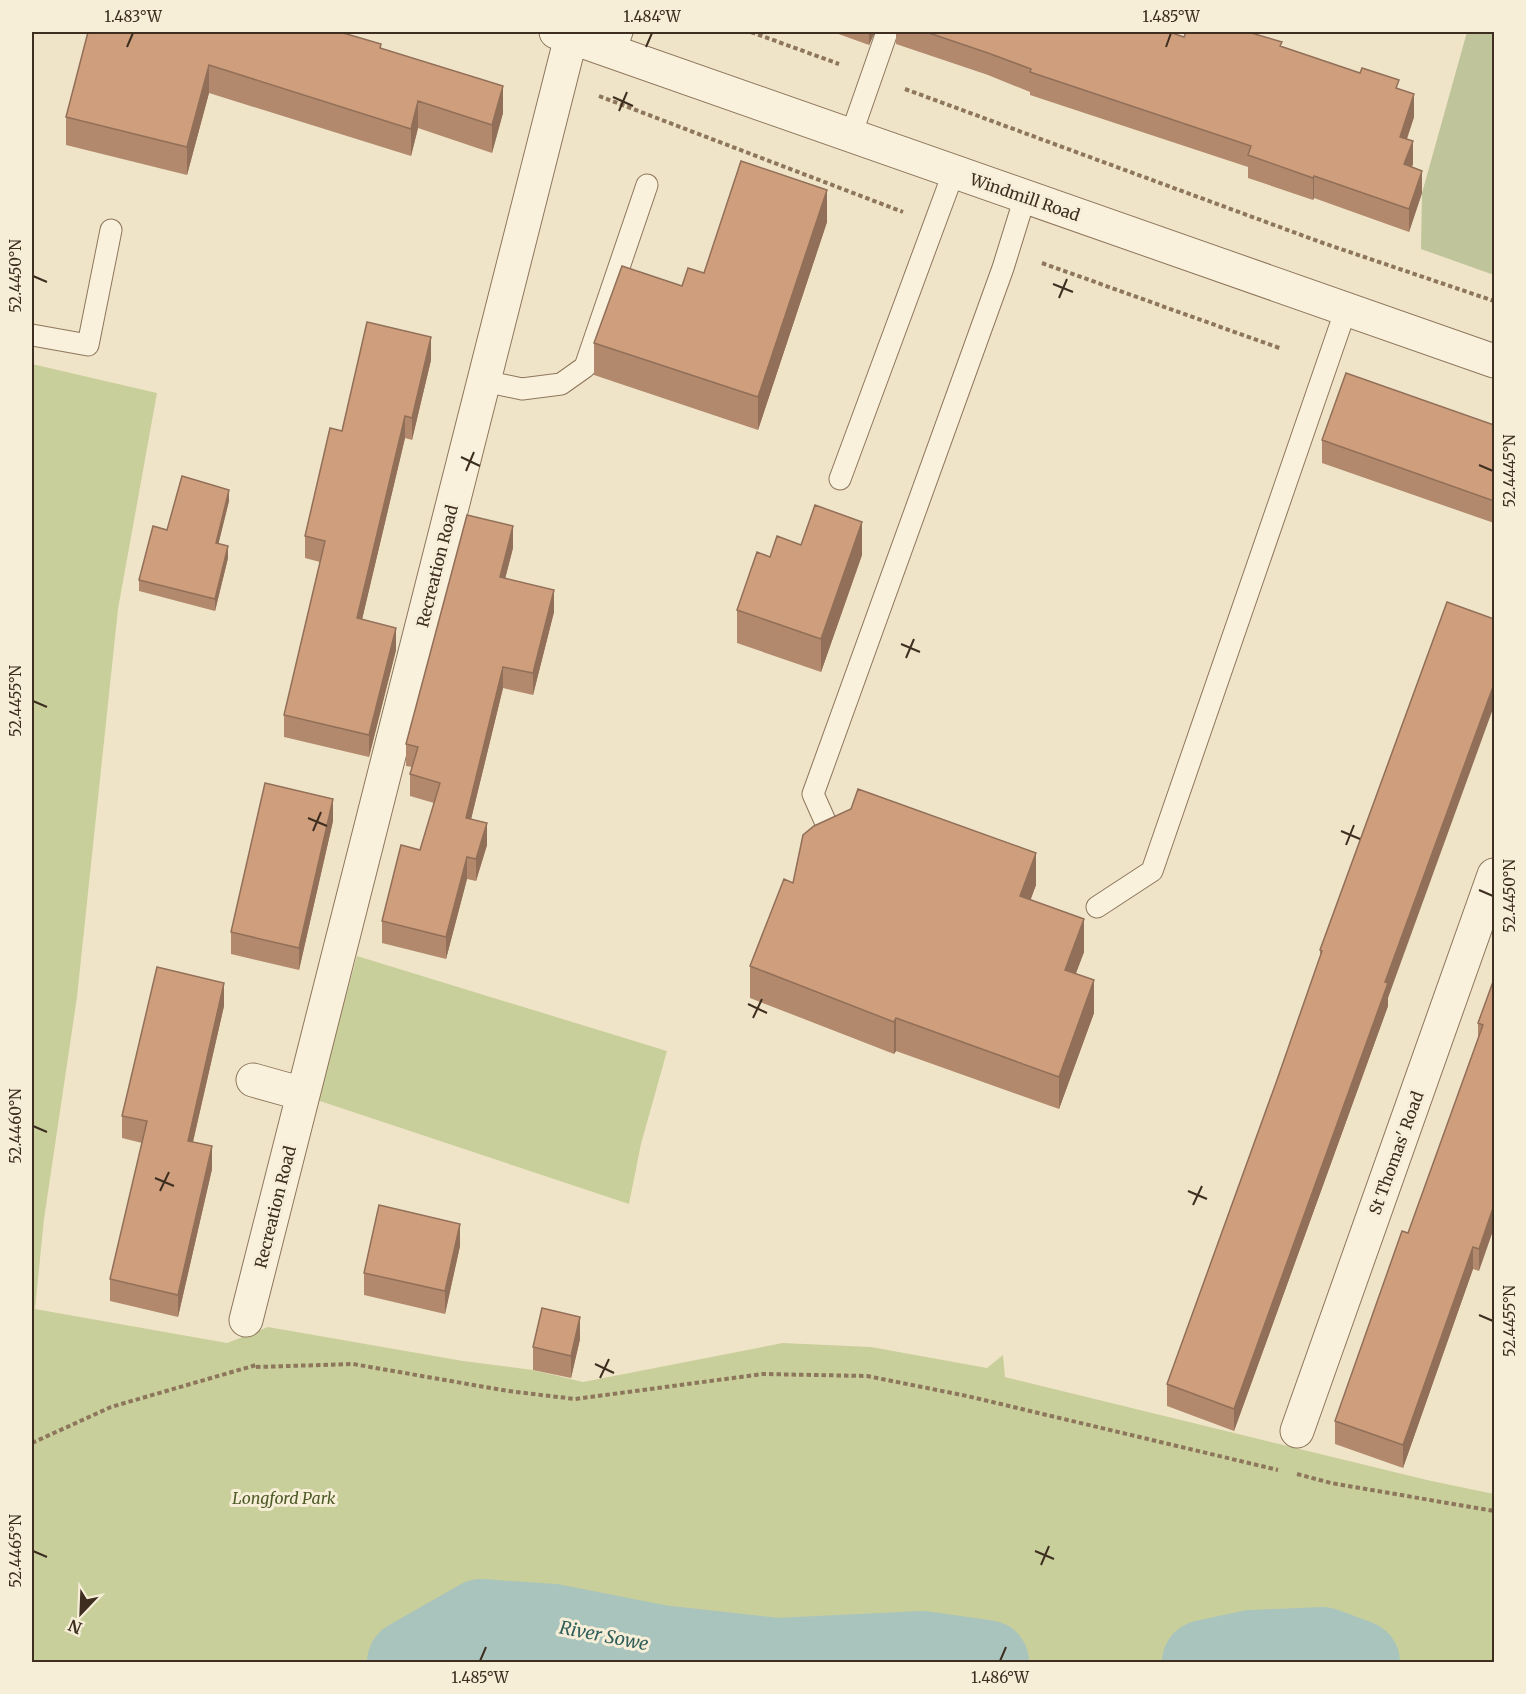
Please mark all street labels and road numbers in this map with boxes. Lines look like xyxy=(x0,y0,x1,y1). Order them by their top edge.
street label: Windmill Road xyxy=(966,169,1083,225)
street label: Recreation Road xyxy=(412,502,462,629)
street label: St Thomas' Road xyxy=(1364,1088,1428,1217)
street label: Recreation Road xyxy=(250,1143,300,1270)

